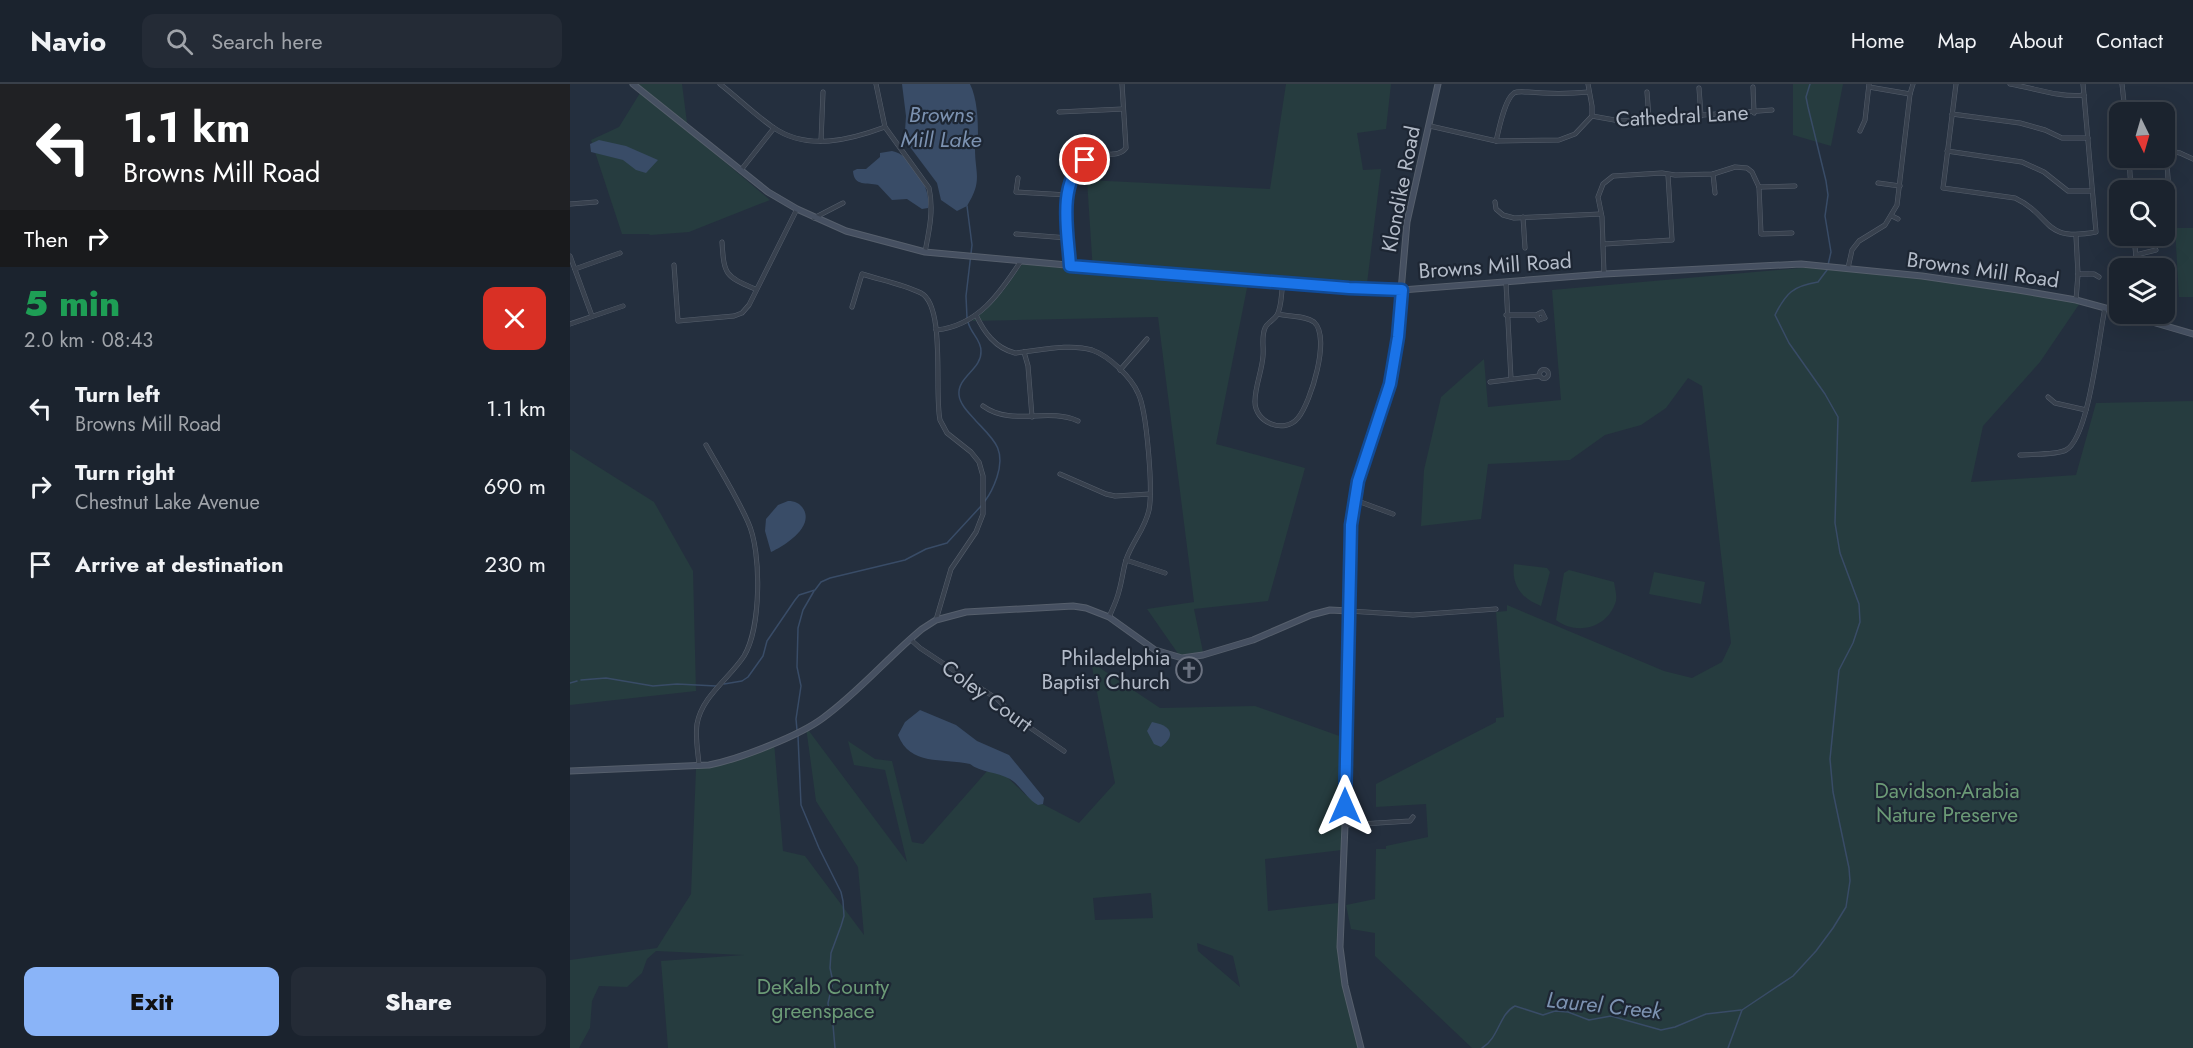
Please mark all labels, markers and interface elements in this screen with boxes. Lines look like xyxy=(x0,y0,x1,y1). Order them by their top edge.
search box xyxy=(142,14,562,68)
text: Navio xyxy=(30,21,106,62)
icon: search xyxy=(163,25,196,58)
text: Search here xyxy=(211,25,322,57)
text: Home xyxy=(1851,26,1904,56)
text: Map xyxy=(1937,26,1977,56)
text: About xyxy=(2010,26,2063,56)
text: Contact xyxy=(2096,26,2163,56)
text: 1.1 km xyxy=(123,97,251,158)
water label: Browns Mill Lake xyxy=(900,98,982,155)
street label: Cathedral Lane xyxy=(1615,98,1749,134)
north arrow xyxy=(2109,102,2175,168)
map controls xyxy=(2109,102,2175,324)
icon: left xyxy=(24,108,102,186)
street label: Klondike Road xyxy=(1374,123,1428,255)
pin xyxy=(1059,134,1110,185)
icon: arrive xyxy=(1068,143,1101,176)
text: Browns Mill Road xyxy=(123,153,320,192)
button: search xyxy=(2109,180,2175,246)
icon: right xyxy=(81,222,114,255)
text: Then xyxy=(24,223,69,255)
street label: Browns Mill Road xyxy=(1905,244,2061,296)
street label: Browns Mill Road xyxy=(1417,246,1573,286)
button: layers xyxy=(2109,258,2175,324)
text: 5 min xyxy=(24,277,120,329)
button: close xyxy=(483,287,546,350)
text: 2.0 km · 08:43 xyxy=(24,326,153,355)
text: Turn left xyxy=(75,378,160,410)
icon: left xyxy=(24,392,57,425)
text: 1.1 km xyxy=(486,392,546,424)
text: Browns Mill Road xyxy=(75,410,221,439)
text: Turn right xyxy=(75,456,175,488)
icon: right xyxy=(24,470,57,503)
text: 690 m xyxy=(484,470,546,502)
text: Chestnut Lake Avenue xyxy=(75,488,260,517)
icon: arrive xyxy=(24,548,57,581)
text: Arrive at destination xyxy=(75,548,284,580)
text: 230 m xyxy=(485,548,546,580)
place label: Philadelphia Baptist Church xyxy=(1042,643,1170,697)
street label: Coley Court xyxy=(935,653,1039,739)
church icon: Philadelphia Baptist Church xyxy=(1174,655,1204,685)
position arrow xyxy=(1313,774,1377,838)
park label: Davidson-Arabia Nature Preserve xyxy=(1874,776,2020,830)
button: Exit xyxy=(24,967,279,1036)
button: Share xyxy=(291,967,546,1036)
park label: DeKalb County greenspace xyxy=(757,972,890,1026)
water label: Laurel Creek xyxy=(1545,983,1665,1027)

